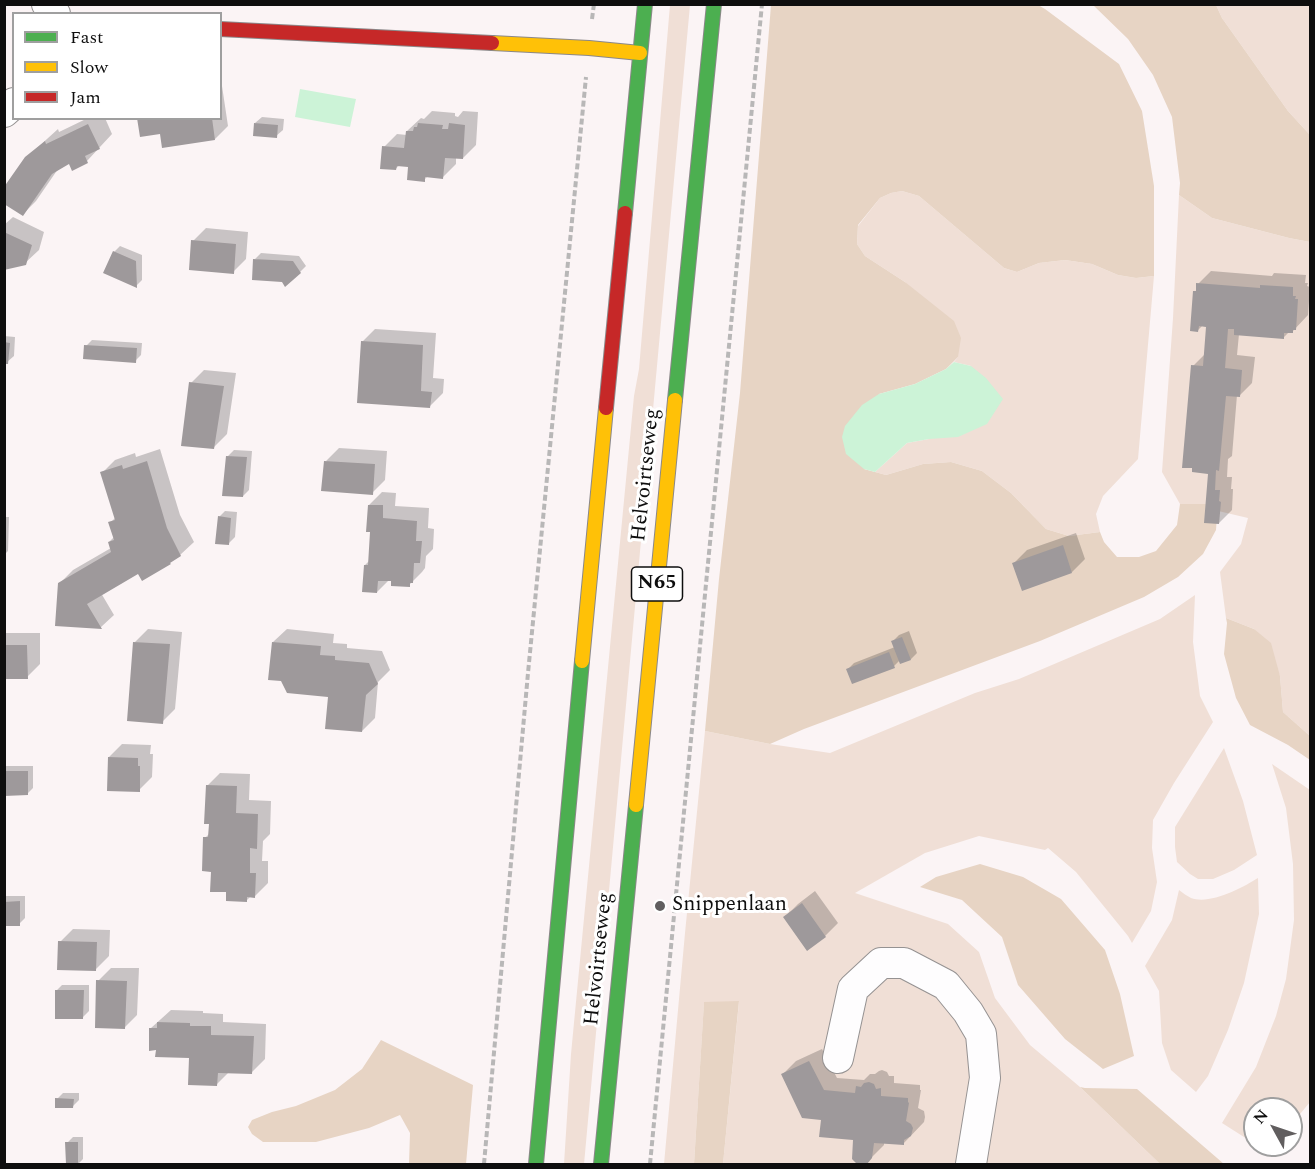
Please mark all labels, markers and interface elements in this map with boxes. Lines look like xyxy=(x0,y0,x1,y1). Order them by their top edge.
legend xyxy=(12,12,222,120)
text: Fast xyxy=(70,24,103,51)
text: Slow xyxy=(70,54,108,81)
text: Jam xyxy=(70,84,101,111)
street label: Helvoirtseweg xyxy=(627,407,667,543)
road number: N65 xyxy=(632,567,682,601)
street label: Helvoirtseweg xyxy=(580,891,620,1027)
place label: Snippenlaan xyxy=(672,893,787,919)
marker: Snippenlaan xyxy=(653,899,667,913)
north arrow xyxy=(1243,1097,1303,1157)
text: N xyxy=(1247,1104,1274,1129)

